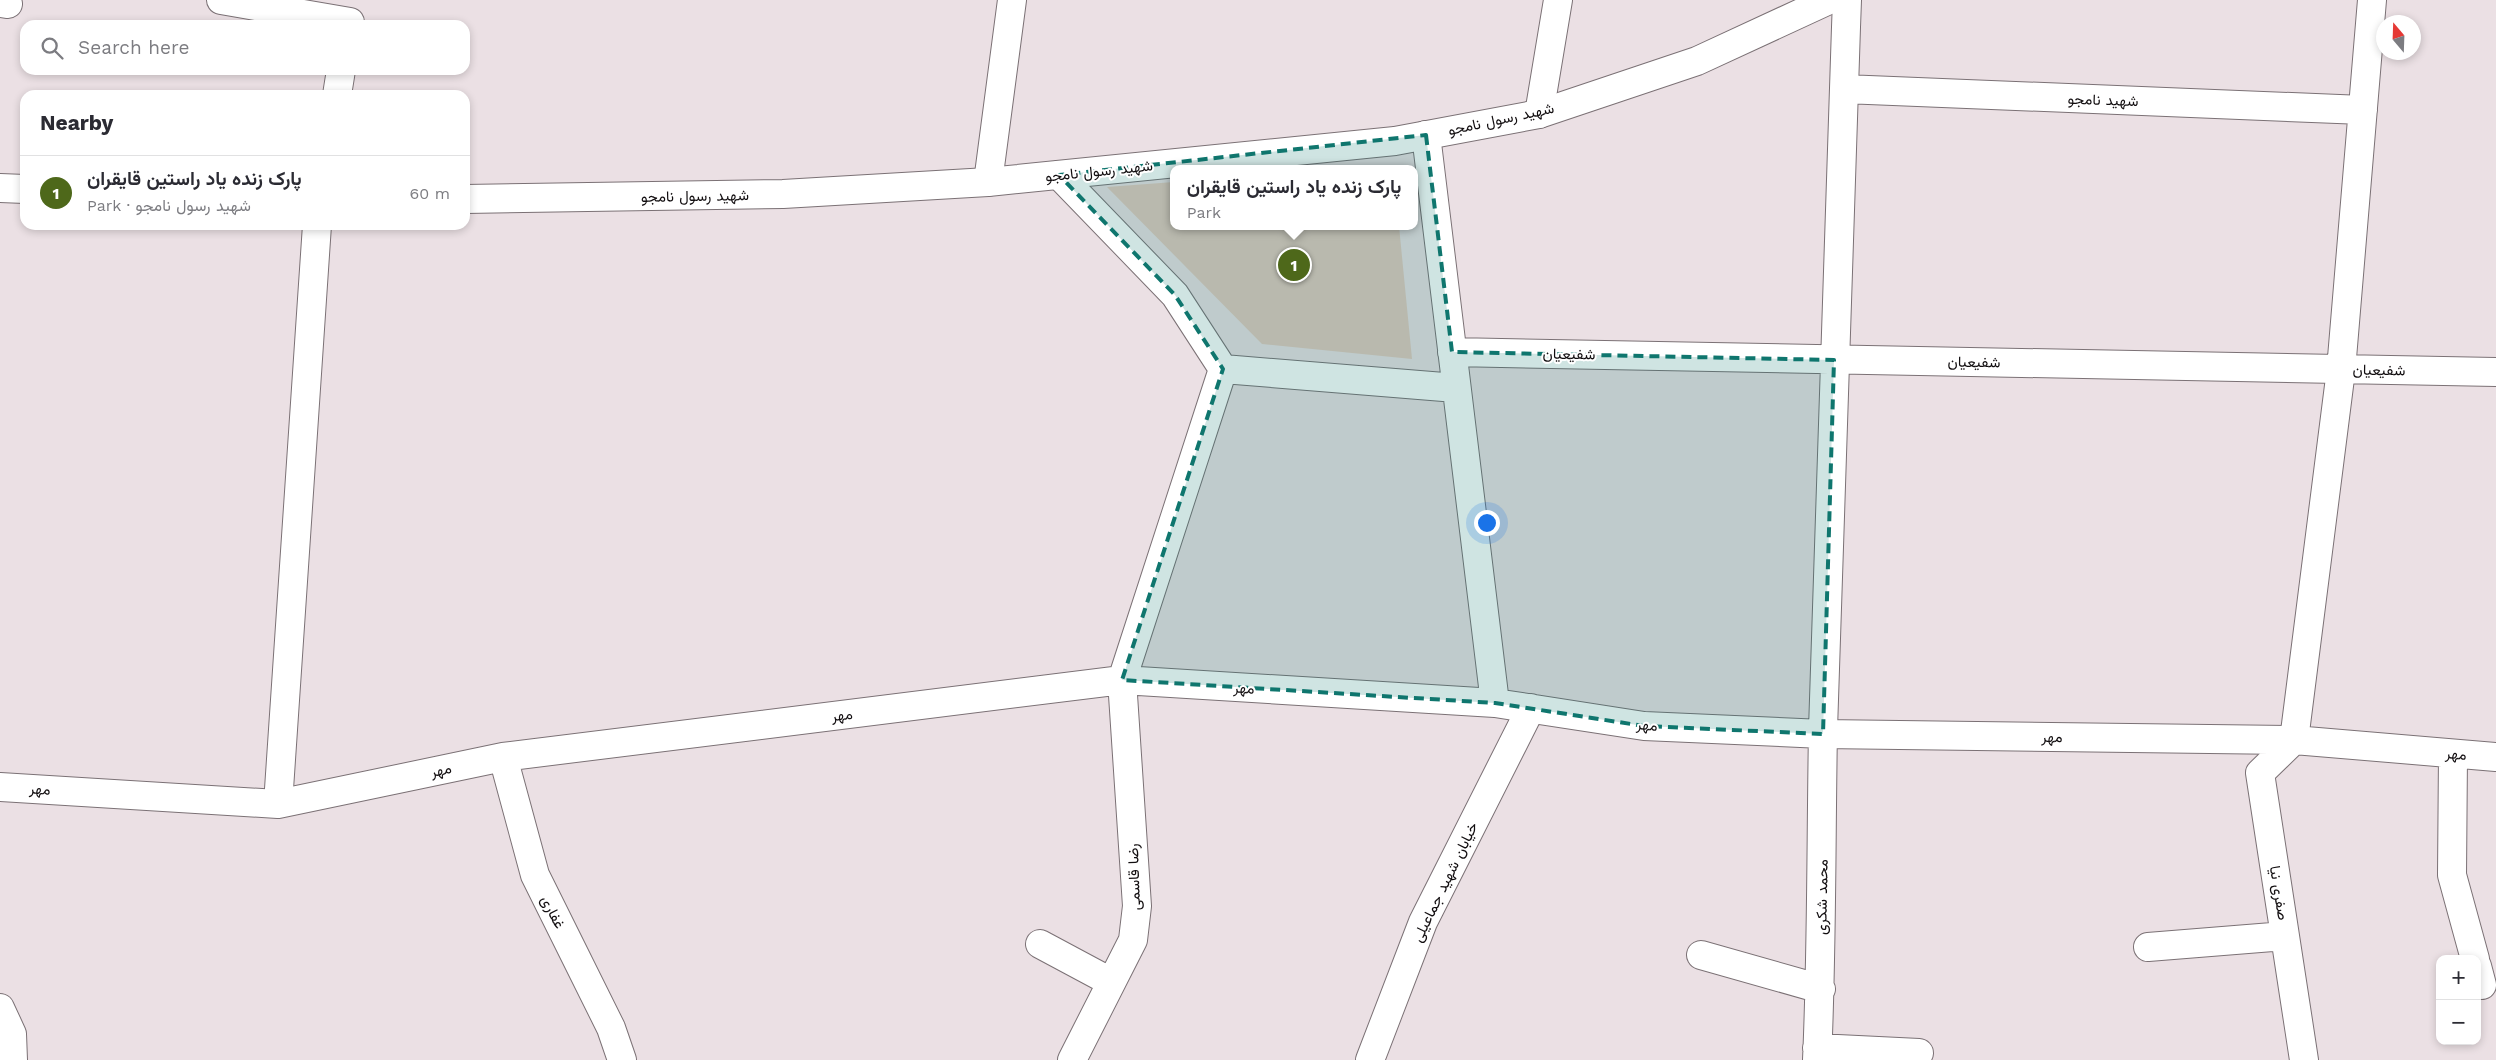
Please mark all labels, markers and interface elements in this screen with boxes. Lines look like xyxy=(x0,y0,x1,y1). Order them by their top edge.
north arrow xyxy=(2376,15,2421,60)
search box xyxy=(20,20,470,75)
icon: search xyxy=(38,34,66,62)
text: Search here xyxy=(78,36,189,59)
street label: شهید نامجو xyxy=(2067,90,2139,110)
street label: شهید رسول نامجو xyxy=(1446,99,1556,139)
text: Nearby xyxy=(40,110,113,135)
street label: شهید رسول نامجو xyxy=(1044,156,1154,186)
popup xyxy=(1170,165,1418,230)
text: پارک زنده یاد راستین قایقران xyxy=(87,167,302,190)
text: پارک زنده یاد راستین قایقران xyxy=(1187,175,1401,198)
text: 1 xyxy=(53,184,59,203)
text: 60 m xyxy=(410,184,450,203)
street label: شهید رسول نامجو xyxy=(641,186,749,206)
text: Park · شهید رسول نامجو xyxy=(87,196,251,215)
text: Park xyxy=(1187,203,1221,222)
pin: 1 xyxy=(1278,246,1310,284)
street label: شفیعیان xyxy=(1542,345,1596,363)
street label: شفیعیان xyxy=(1947,353,2001,371)
street label: شفیعیان xyxy=(2352,361,2406,379)
your location xyxy=(1474,510,1500,536)
street label: مهر xyxy=(1232,678,1255,698)
street label: مهر xyxy=(829,705,854,725)
street label: مهر xyxy=(1635,715,1658,735)
street label: مهر xyxy=(2040,728,2063,746)
street label: مهر xyxy=(2444,744,2467,764)
street label: مهر xyxy=(428,759,453,781)
street label: مهر xyxy=(28,779,51,799)
street label: خیابان شهید جماعیلی xyxy=(1408,819,1483,945)
street label: رضا قاسمی xyxy=(1124,843,1145,911)
street label: محمد شکری xyxy=(1812,859,1833,935)
street label: صفری نیا xyxy=(2265,864,2292,922)
street label: غفاری xyxy=(536,892,569,932)
map controls xyxy=(2436,955,2481,1045)
button: + xyxy=(2436,955,2481,1000)
button: − xyxy=(2436,1000,2481,1045)

